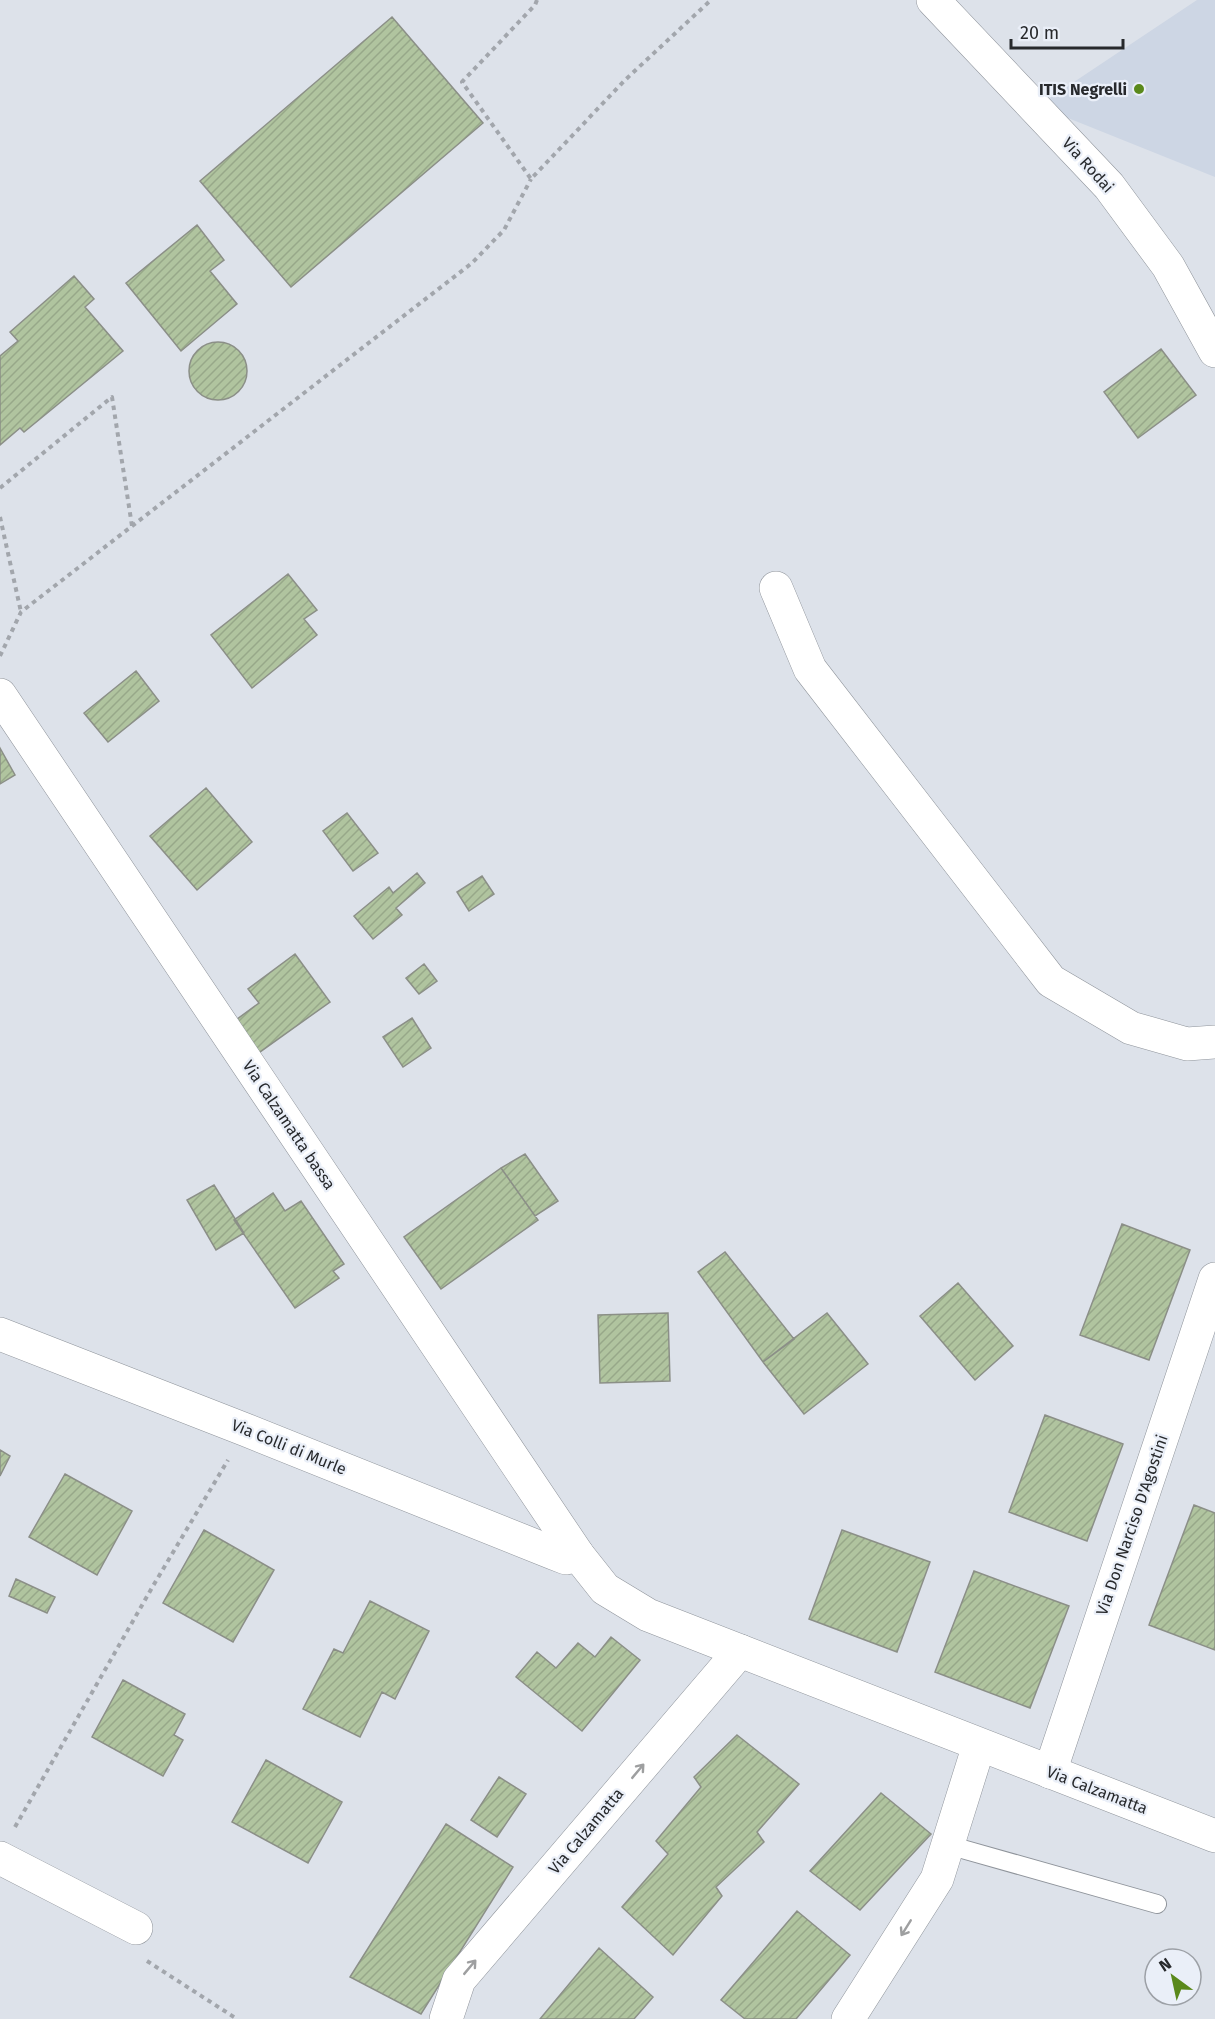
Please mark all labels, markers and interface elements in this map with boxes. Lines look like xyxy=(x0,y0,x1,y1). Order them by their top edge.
scale bar xyxy=(1011,12,1124,50)
text: 20 m xyxy=(1020,22,1059,44)
place label: ITIS Negrelli xyxy=(1039,80,1127,99)
marker: ITIS Negrelli xyxy=(1132,82,1146,96)
street label: Via Rodai xyxy=(1058,133,1118,197)
street label: Via Calzamatta bassa xyxy=(239,1057,339,1193)
street label: Via Colli di Murle xyxy=(229,1415,349,1479)
street label: Via Don Narciso D'Agostini xyxy=(1092,1432,1172,1618)
street label: Via Calzamatta xyxy=(1044,1762,1150,1818)
one-way arrow xyxy=(631,1764,645,1779)
street label: Via Calzamatta xyxy=(544,1784,628,1878)
one-way arrow xyxy=(899,1919,911,1936)
north arrow xyxy=(1143,1947,1203,2007)
text: N xyxy=(1155,1954,1175,1976)
one-way arrow xyxy=(464,1959,477,1975)

